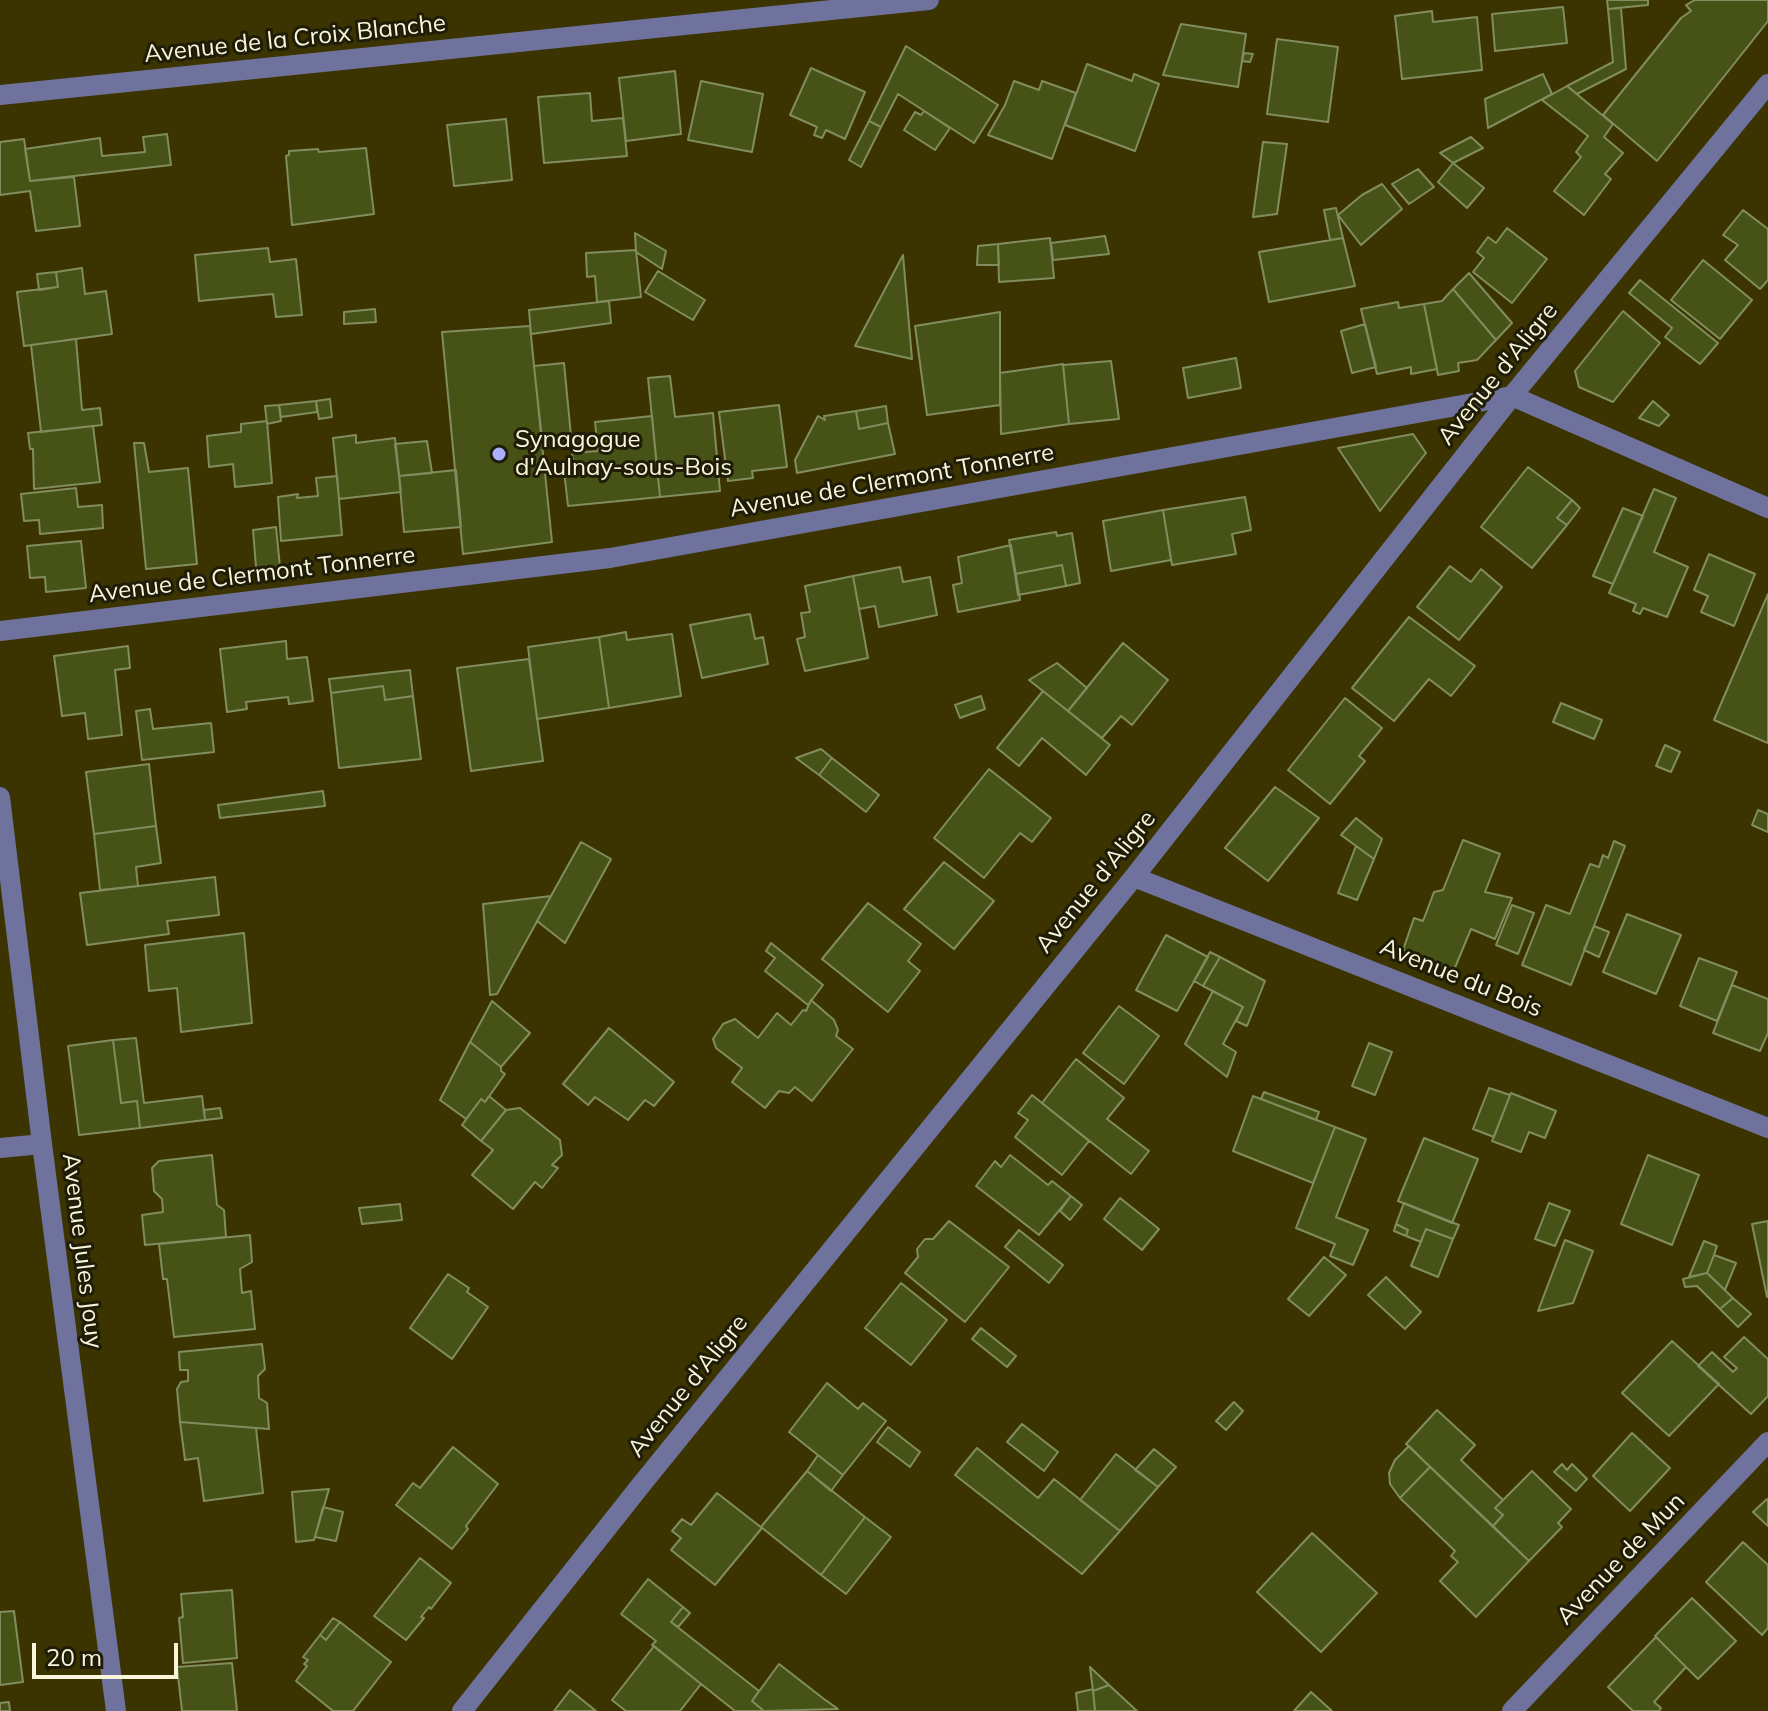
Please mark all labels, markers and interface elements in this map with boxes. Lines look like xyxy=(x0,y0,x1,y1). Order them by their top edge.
street label: Avenue de la Croix Blanche xyxy=(143,9,447,69)
street label: Avenue d'Aligre xyxy=(1432,297,1564,451)
place label: Synagogue d'Aulnay-sous-Bois xyxy=(515,426,732,482)
street label: Avenue de Clermont Tonnerre xyxy=(728,438,1056,524)
marker: Synagogue d'Aulnay-sous-Bois xyxy=(490,445,508,463)
street label: Avenue de Clermont Tonnerre xyxy=(87,541,417,609)
street label: Avenue d'Aligre xyxy=(1030,805,1162,959)
street label: Avenue du Bois xyxy=(1376,932,1546,1024)
street label: Avenue Jules Jouy xyxy=(56,1152,108,1350)
street label: Avenue d'Aligre xyxy=(622,1309,754,1463)
street label: Avenue de Mun xyxy=(1551,1487,1691,1631)
scale bar xyxy=(36,1627,182,1677)
text: 20 m xyxy=(46,1642,102,1672)

